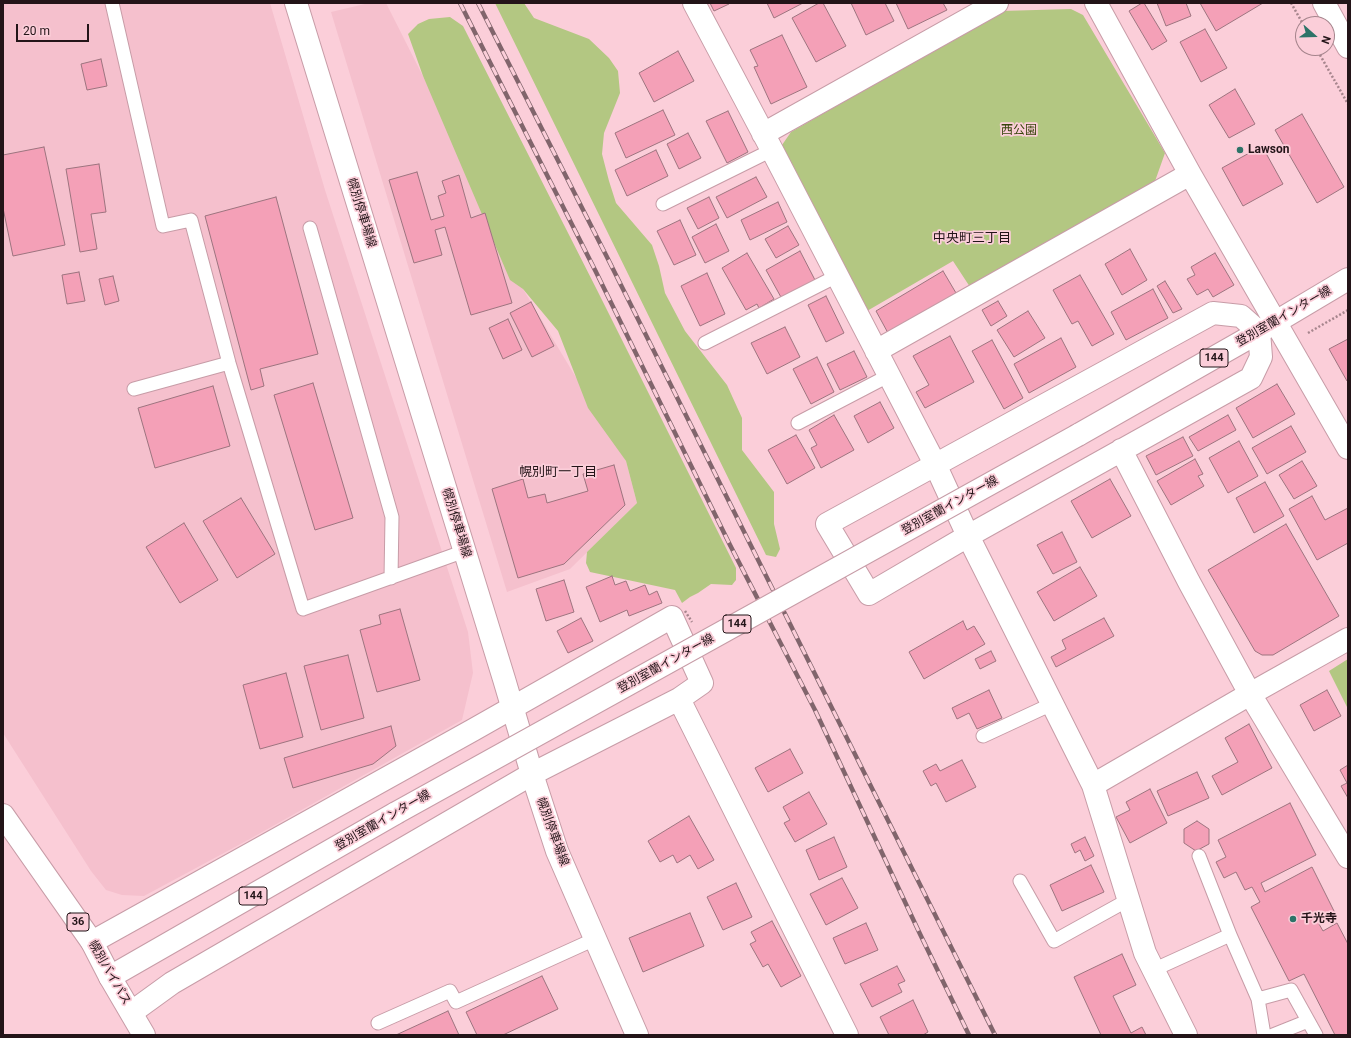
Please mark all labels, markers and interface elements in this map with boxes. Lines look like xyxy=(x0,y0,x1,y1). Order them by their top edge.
scale bar xyxy=(18,16,91,42)
north arrow xyxy=(1295,16,1335,56)
text: 20 m xyxy=(23,24,50,38)
text: N xyxy=(1318,34,1333,46)
park label: 西公園 xyxy=(1001,124,1037,138)
place label: Lawson xyxy=(1248,143,1289,157)
marker: Lawson xyxy=(1235,145,1245,155)
street label: 幌別停車場線 xyxy=(344,176,378,250)
district label: 中央町三丁目 xyxy=(933,231,1011,247)
street label: 登別室蘭インター線 xyxy=(1234,284,1334,350)
road number: 144 xyxy=(1200,349,1228,367)
district label: 幌別町一丁目 xyxy=(519,465,597,481)
street label: 登別室蘭インター線 xyxy=(899,474,1001,538)
street label: 幌別停車場線 xyxy=(439,486,473,560)
road number: 144 xyxy=(723,615,751,633)
street label: 登別室蘭インター線 xyxy=(615,632,717,696)
street label: 登別室蘭インター線 xyxy=(333,788,433,854)
street label: 幌別停車場線 xyxy=(533,796,571,868)
road number: 144 xyxy=(239,887,267,905)
place label: 千光寺 xyxy=(1301,912,1337,926)
road number: 36 xyxy=(67,913,89,931)
marker: 千光寺 xyxy=(1288,914,1298,924)
street label: 幌別バイパス xyxy=(85,938,133,1008)

